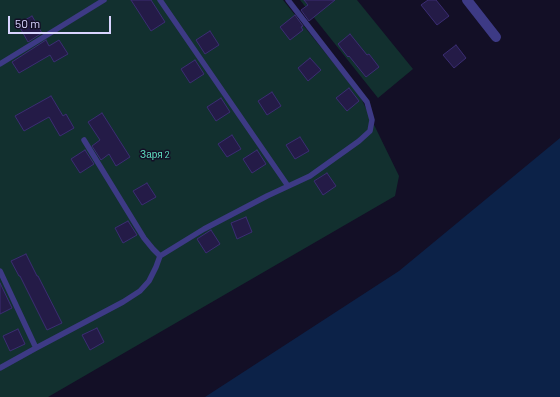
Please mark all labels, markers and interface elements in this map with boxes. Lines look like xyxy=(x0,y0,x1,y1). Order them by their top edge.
scale bar xyxy=(10,8,113,34)
text: 50 m xyxy=(15,16,40,30)
park label: Заря 2 xyxy=(140,149,170,161)

